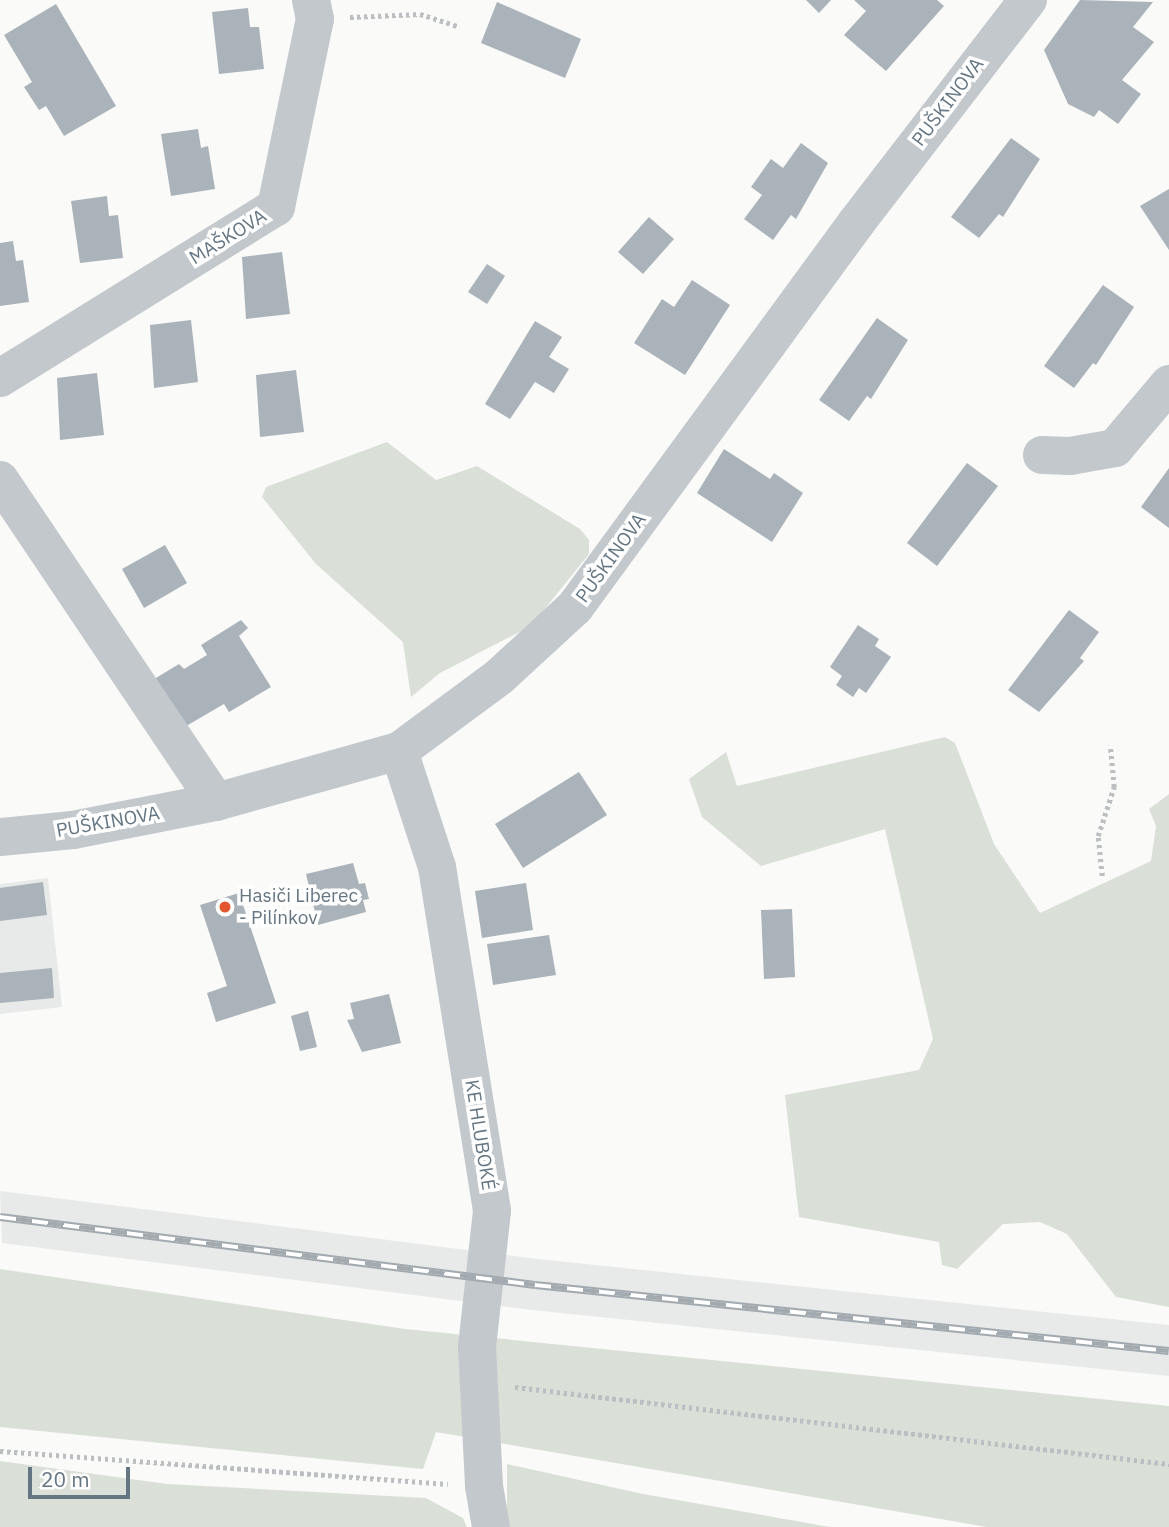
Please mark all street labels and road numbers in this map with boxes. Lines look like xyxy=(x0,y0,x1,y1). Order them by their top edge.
street label: PUŠKINOVA xyxy=(907,53,989,151)
street label: MAŠKOVA xyxy=(185,204,271,270)
street label: PUŠKINOVA xyxy=(571,509,651,607)
street label: PUŠKINOVA xyxy=(54,802,162,842)
street label: KE HLUBOKÉ xyxy=(460,1078,500,1192)

